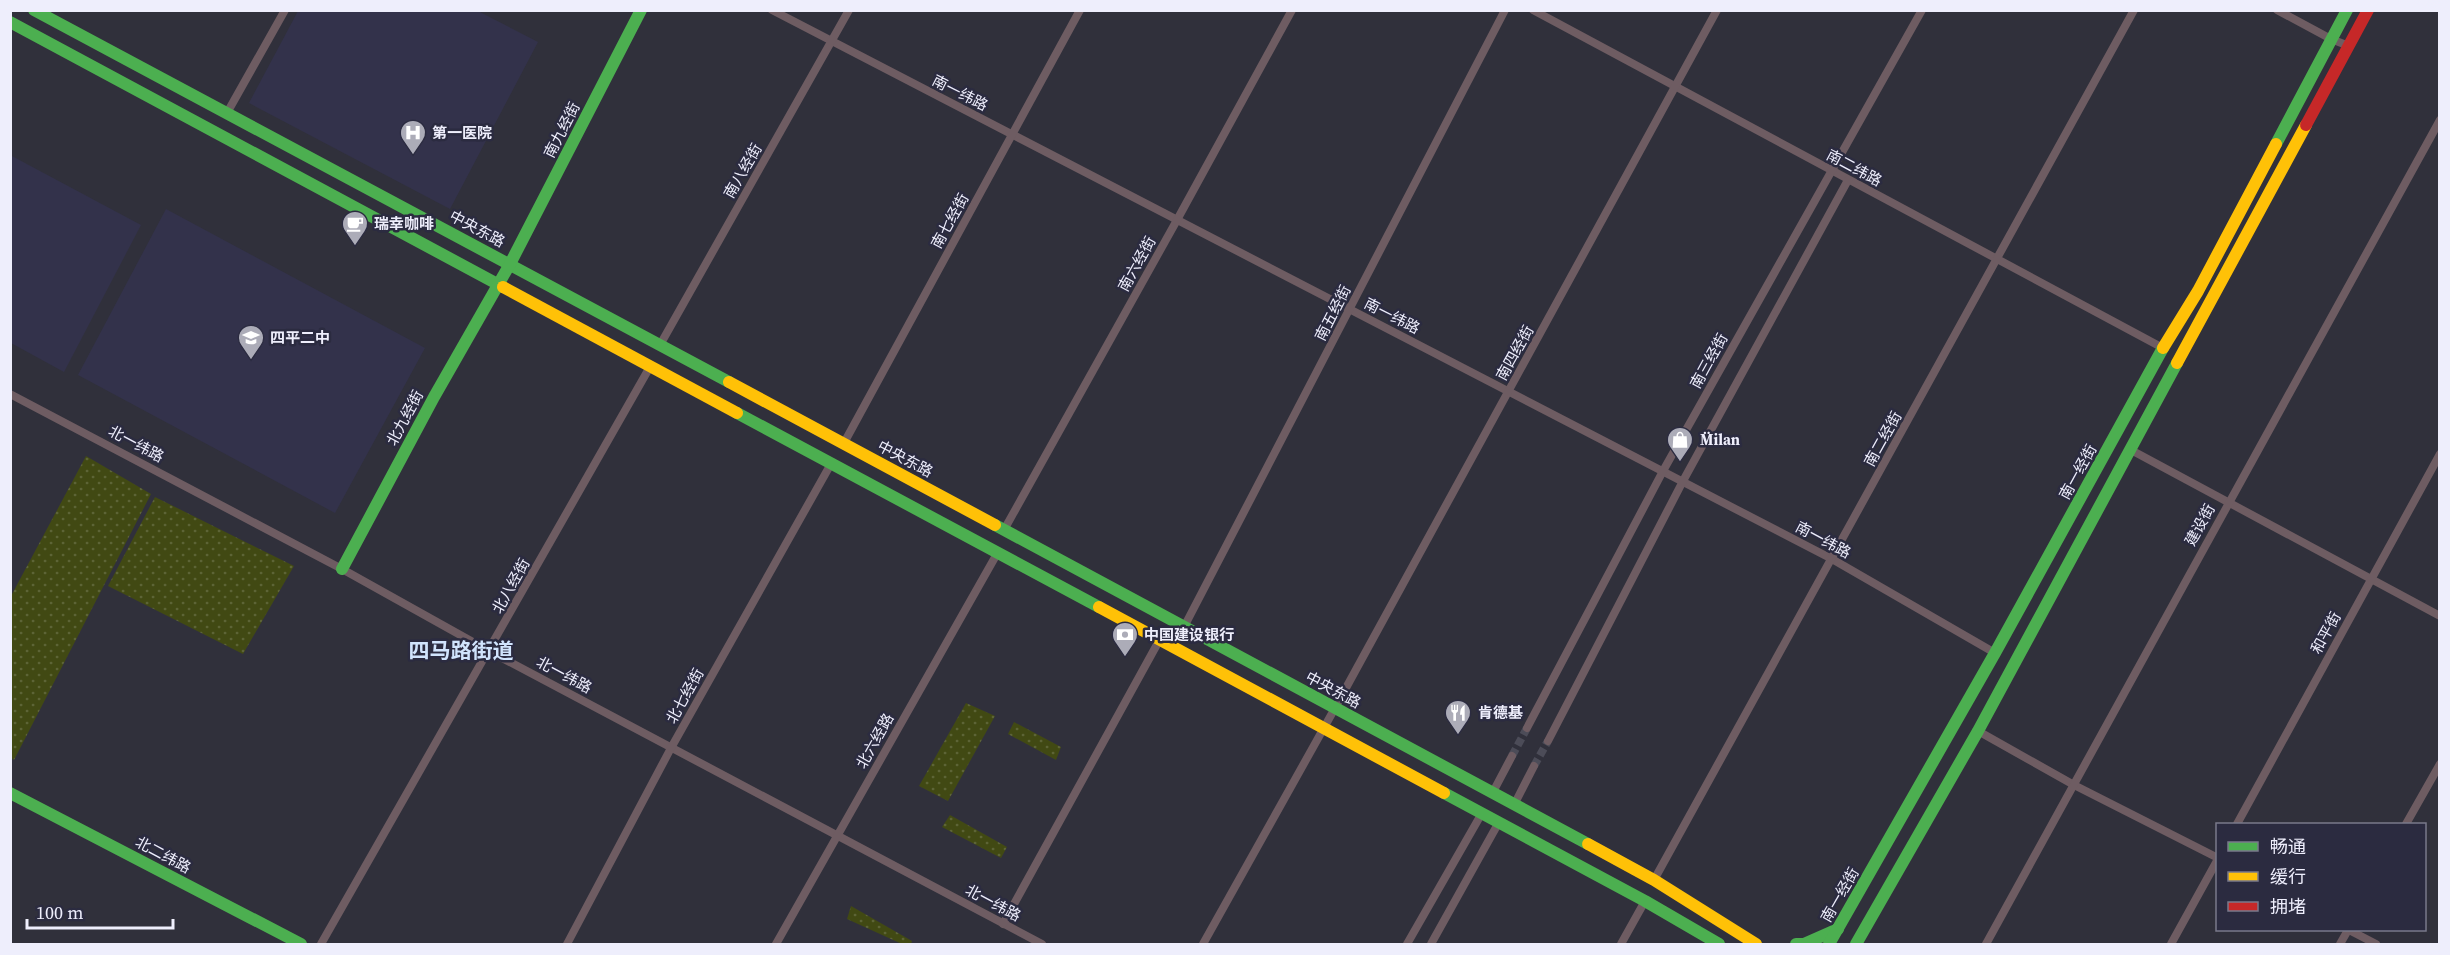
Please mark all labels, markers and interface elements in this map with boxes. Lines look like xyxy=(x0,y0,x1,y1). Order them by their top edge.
street label: 南一纬路 xyxy=(929,70,992,116)
street label: 南九经街 xyxy=(539,98,585,161)
hospital icon: 第一医院 xyxy=(398,118,428,156)
place label: 第一医院 xyxy=(432,122,492,143)
street label: 南八经街 xyxy=(718,140,767,202)
street label: 南二纬路 xyxy=(1823,144,1886,191)
street label: 南七经街 xyxy=(926,189,973,252)
street label: 中央东路 xyxy=(446,205,509,252)
cafe icon: 瑞幸咖啡 xyxy=(340,209,370,247)
place label: 瑞幸咖啡 xyxy=(374,213,434,234)
street label: 南六经街 xyxy=(1113,232,1160,295)
street label: 南五经街 xyxy=(1310,281,1356,344)
street label: 南一纬路 xyxy=(1361,293,1424,339)
street label: 南四经街 xyxy=(1491,321,1538,384)
school or university icon: 四平二中 xyxy=(236,323,266,361)
place label: 四平二中 xyxy=(270,327,330,348)
street label: 南三经街 xyxy=(1685,329,1732,392)
street label: 北九经街 xyxy=(381,386,428,449)
street label: 南二经街 xyxy=(1859,407,1906,470)
street label: 北一纬路 xyxy=(105,420,168,467)
shop icon: M̈ilan xyxy=(1665,425,1695,463)
place label: M̈ilan xyxy=(1700,429,1740,450)
street label: 中央东路 xyxy=(874,435,937,482)
street label: 南一经街 xyxy=(2054,440,2101,503)
street label: 建设街 xyxy=(2179,500,2220,550)
street label: 南一纬路 xyxy=(1792,516,1855,563)
street label: 北八经街 xyxy=(487,554,534,617)
street label: 和平街 xyxy=(2305,608,2346,658)
bank icon: 中国建设银行 xyxy=(1110,620,1140,658)
place label: 中国建设银行 xyxy=(1144,624,1234,645)
district label: 四马路街道 xyxy=(409,636,514,665)
street label: 北一纬路 xyxy=(533,651,596,698)
street label: 北七经街 xyxy=(661,664,708,727)
street label: 中央东路 xyxy=(1302,666,1365,713)
restaurant icon: 肯德基 xyxy=(1443,698,1473,736)
place label: 肯德基 xyxy=(1478,702,1523,723)
street label: 北六经路 xyxy=(851,709,898,772)
legend xyxy=(2216,823,2426,931)
street label: 北二纬路 xyxy=(132,831,195,878)
text: 畅通 xyxy=(2270,834,2306,859)
street label: 南一经街 xyxy=(1815,864,1864,926)
text: 缓行 xyxy=(2270,864,2306,889)
street label: 北一纬路 xyxy=(962,879,1025,926)
scale bar xyxy=(27,892,172,930)
text: 拥堵 xyxy=(2270,894,2306,919)
text: 100 m xyxy=(36,900,83,925)

